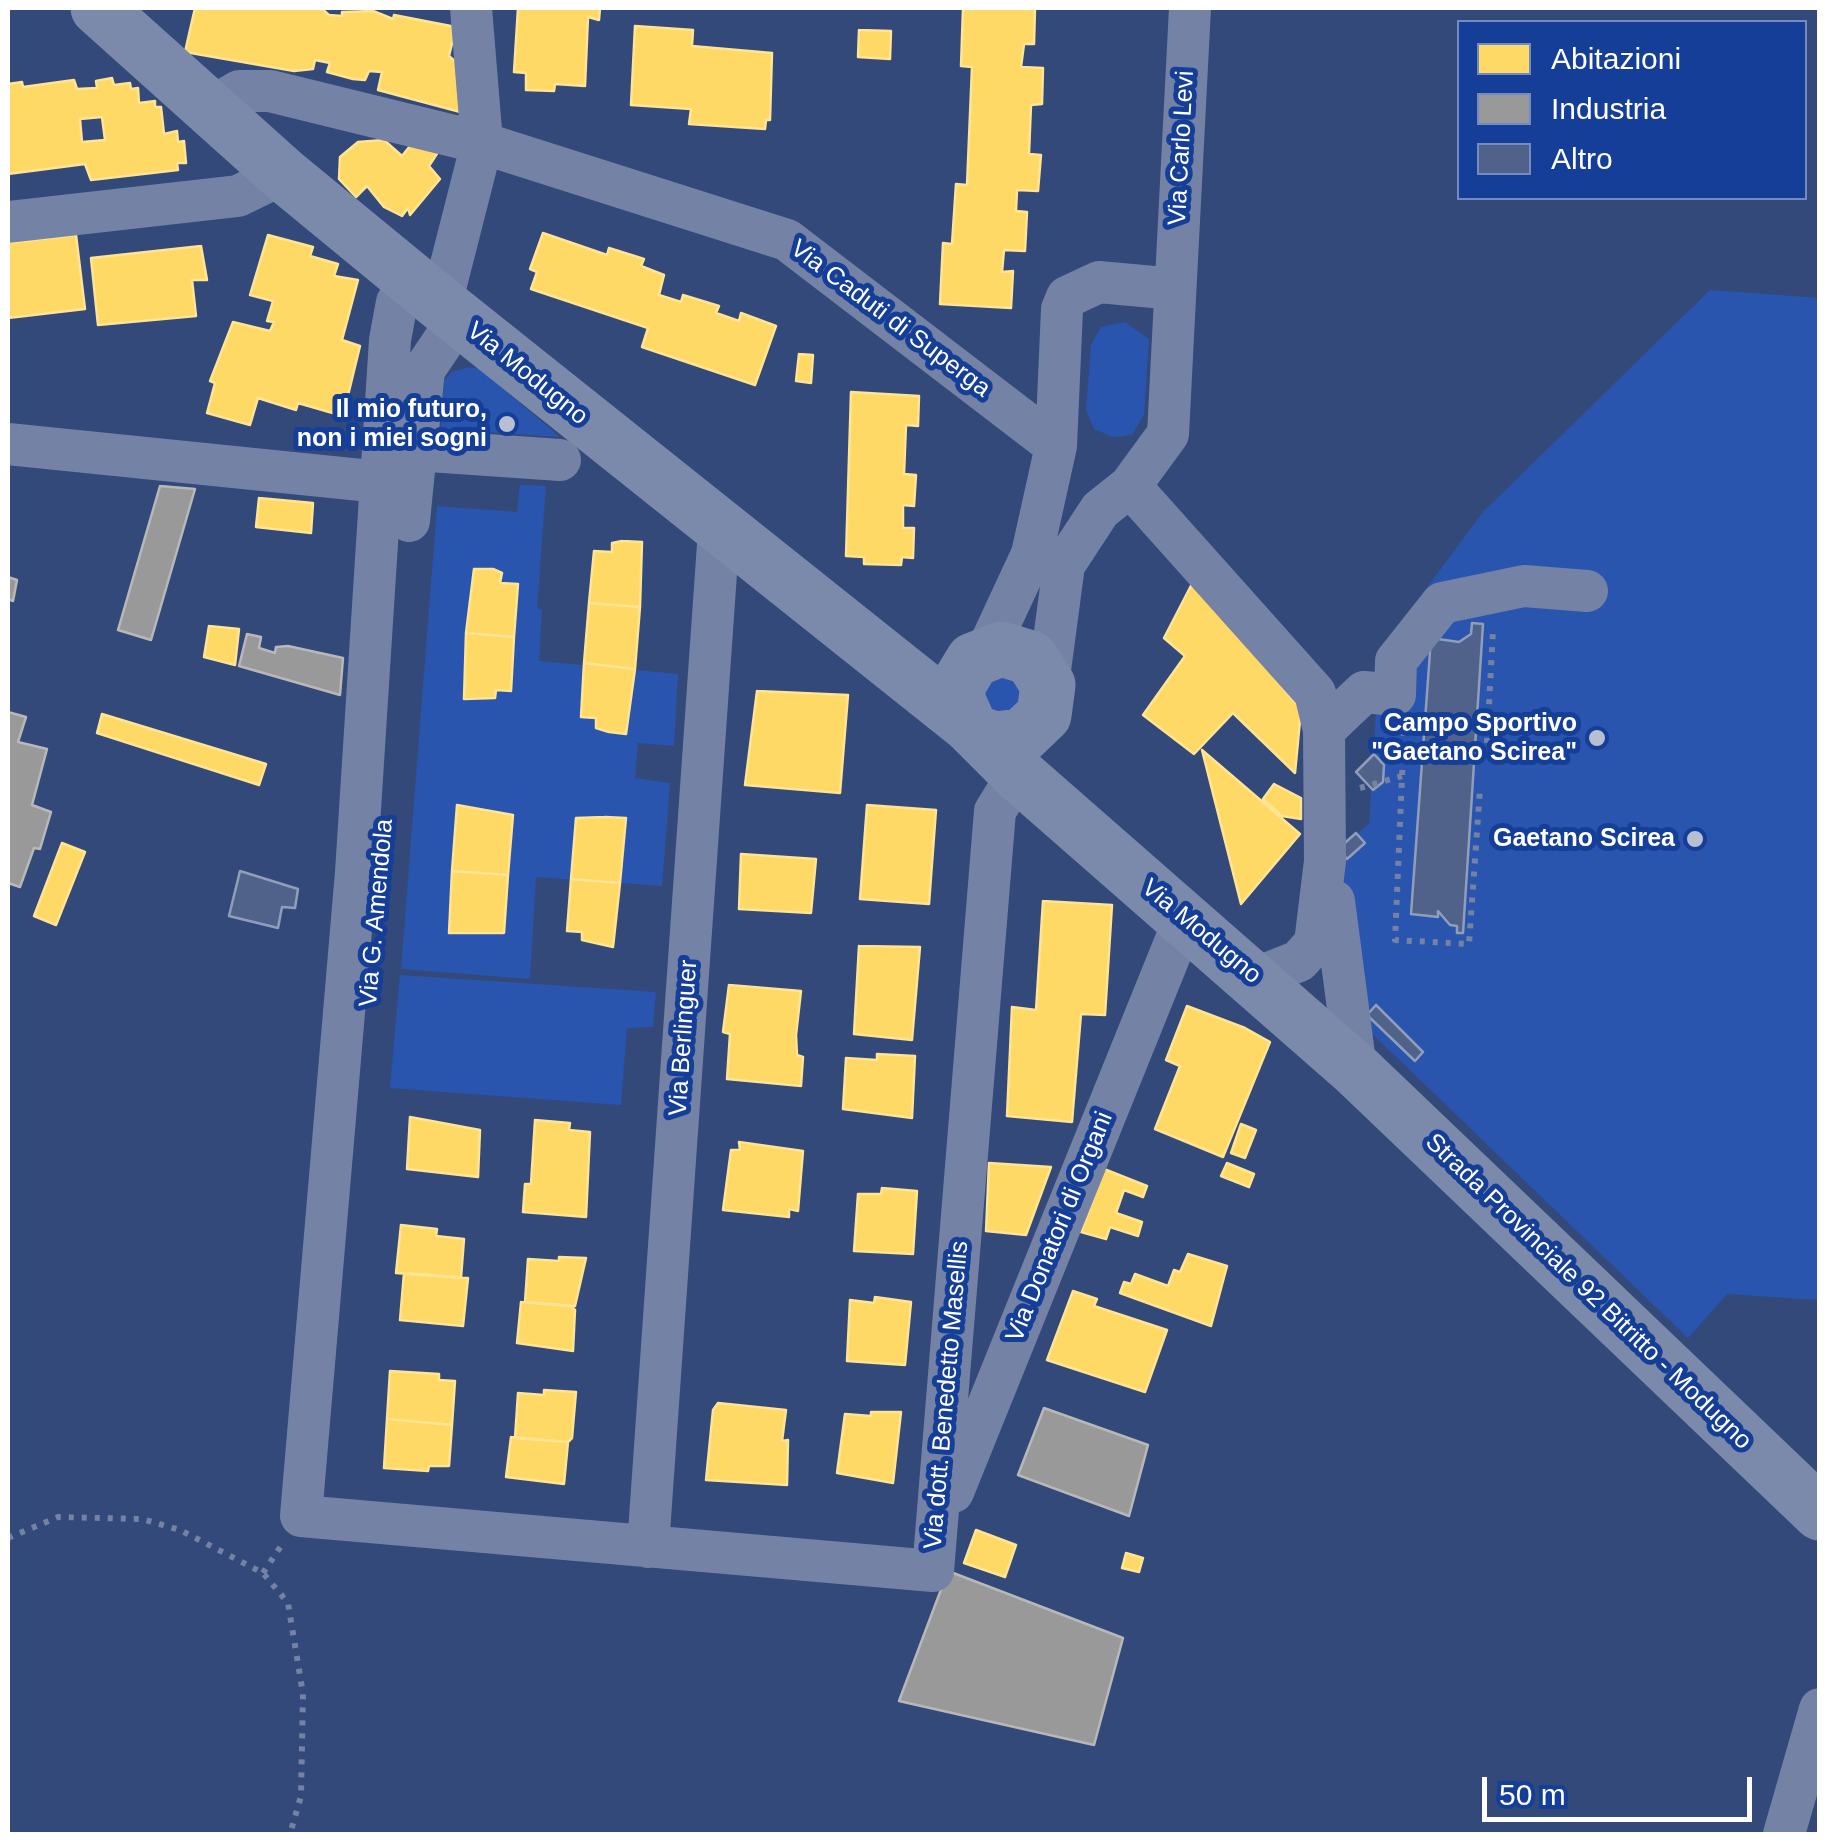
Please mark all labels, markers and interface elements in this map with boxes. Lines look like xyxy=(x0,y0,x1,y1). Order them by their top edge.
legend xyxy=(1457,20,1807,200)
text: Abitazioni xyxy=(1551,42,1681,75)
street label: Via Carlo Levi xyxy=(1163,70,1201,226)
text: Industria xyxy=(1551,92,1666,125)
text: Altro xyxy=(1551,142,1613,175)
street label: Via Caduti di Superga xyxy=(784,234,996,404)
street label: Via Modugno xyxy=(460,316,594,432)
place label: Il mio futuro, non i miei sogni xyxy=(297,395,487,454)
marker: Il mio futuro, non i miei sogni xyxy=(496,413,518,435)
place label: Campo Sportivo "Gaetano Scirea" xyxy=(1371,709,1577,768)
marker: Campo Sportivo "Gaetano Scirea" xyxy=(1586,727,1608,749)
street label: Via G. Amendola xyxy=(354,818,400,1008)
place label: Gaetano Scirea xyxy=(1493,824,1675,854)
marker: Gaetano Scirea xyxy=(1684,828,1706,850)
street label: Via Modugno xyxy=(1135,873,1267,991)
street label: Via Berlinguer xyxy=(664,959,704,1117)
street label: Via Donatori di Organi xyxy=(1000,1108,1120,1346)
street label: Strada Provinciale 92 Bitritto - Modugno xyxy=(1419,1128,1757,1456)
street label: Via dott. Benedetto Masellis xyxy=(919,1240,975,1550)
scale bar xyxy=(1487,1757,1757,1819)
text: 50 m xyxy=(1499,1778,1566,1811)

